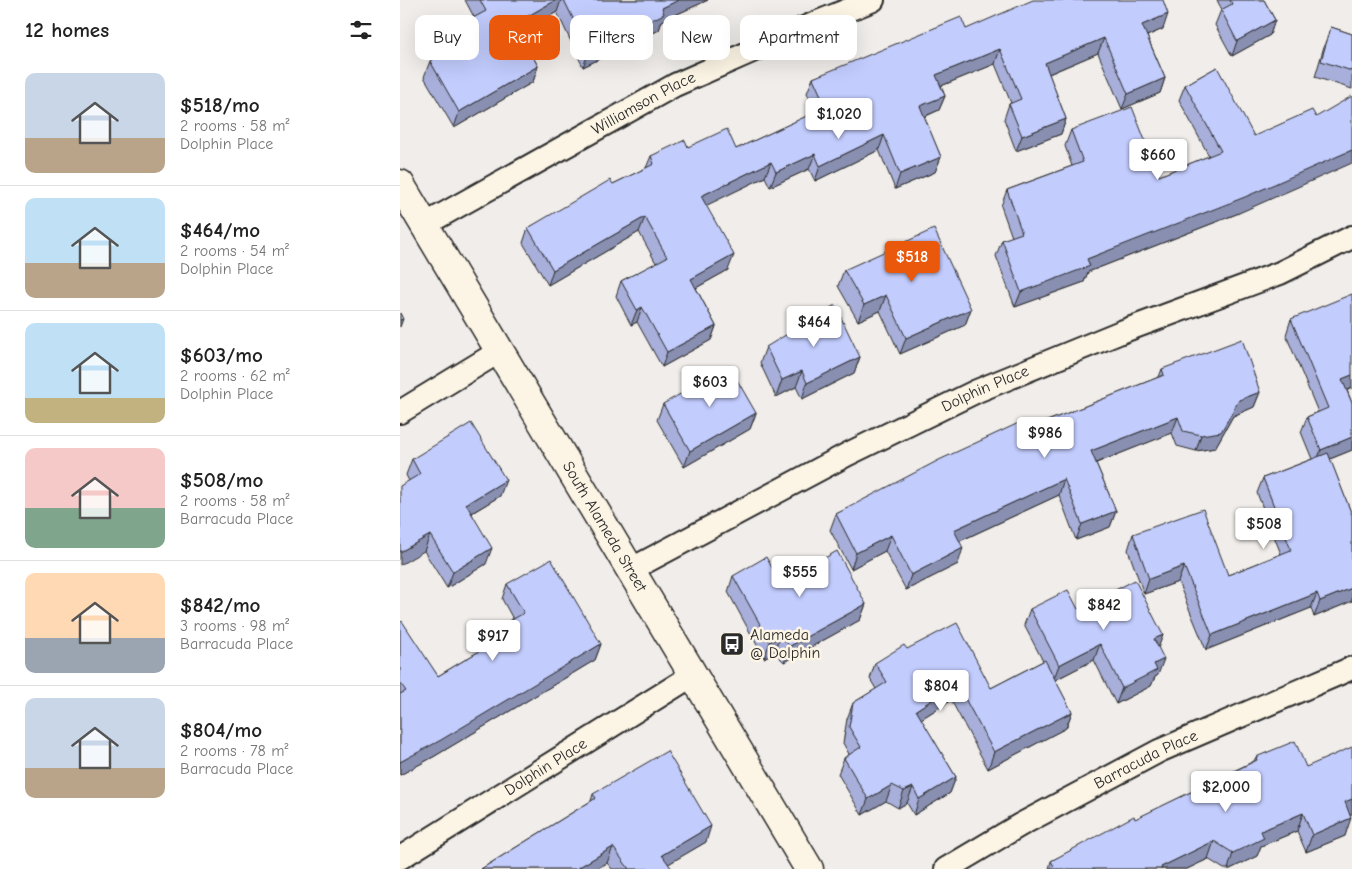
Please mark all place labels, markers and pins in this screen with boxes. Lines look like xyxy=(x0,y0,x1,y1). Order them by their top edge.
pin: $1,020 xyxy=(798,98,880,140)
pin: $660 xyxy=(1128,138,1188,181)
pin: $518 xyxy=(882,240,942,283)
pin: $464 xyxy=(784,306,844,348)
pin: $603 xyxy=(680,366,740,408)
pin: $986 xyxy=(1015,416,1075,459)
pin: $508 xyxy=(1234,508,1294,550)
pin: $555 xyxy=(770,556,830,598)
pin: $842 xyxy=(1074,588,1134,631)
pin: $917 xyxy=(463,620,523,662)
place label: Alameda @ Dolphin xyxy=(750,626,820,662)
bus stop icon: Alameda @ Dolphin xyxy=(719,631,745,657)
pin: $804 xyxy=(911,670,971,712)
pin: $2,000 xyxy=(1185,770,1267,813)

